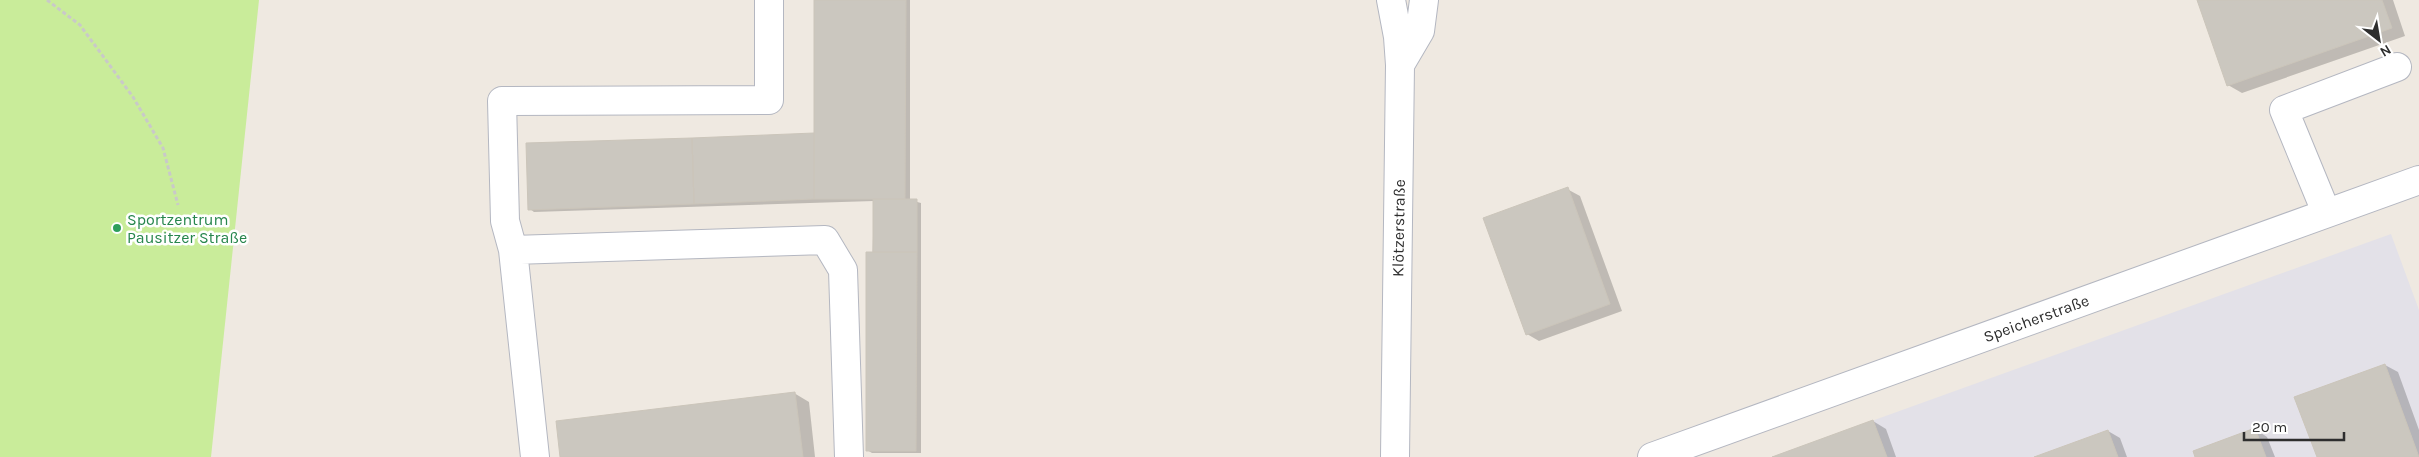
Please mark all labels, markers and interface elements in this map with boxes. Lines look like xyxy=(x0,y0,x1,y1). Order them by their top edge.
north arrow xyxy=(2354,15,2404,65)
text: N xyxy=(2377,41,2394,61)
street label: Klötzerstraße xyxy=(1388,179,1409,277)
place label: Sportzentrum Pausitzer Straße xyxy=(127,210,247,247)
marker: Sportzentrum Pausitzer Straße xyxy=(111,222,123,234)
street label: Speicherstraße xyxy=(1981,291,2092,346)
scale bar xyxy=(2244,410,2344,442)
text: 20 m xyxy=(2252,418,2287,436)

